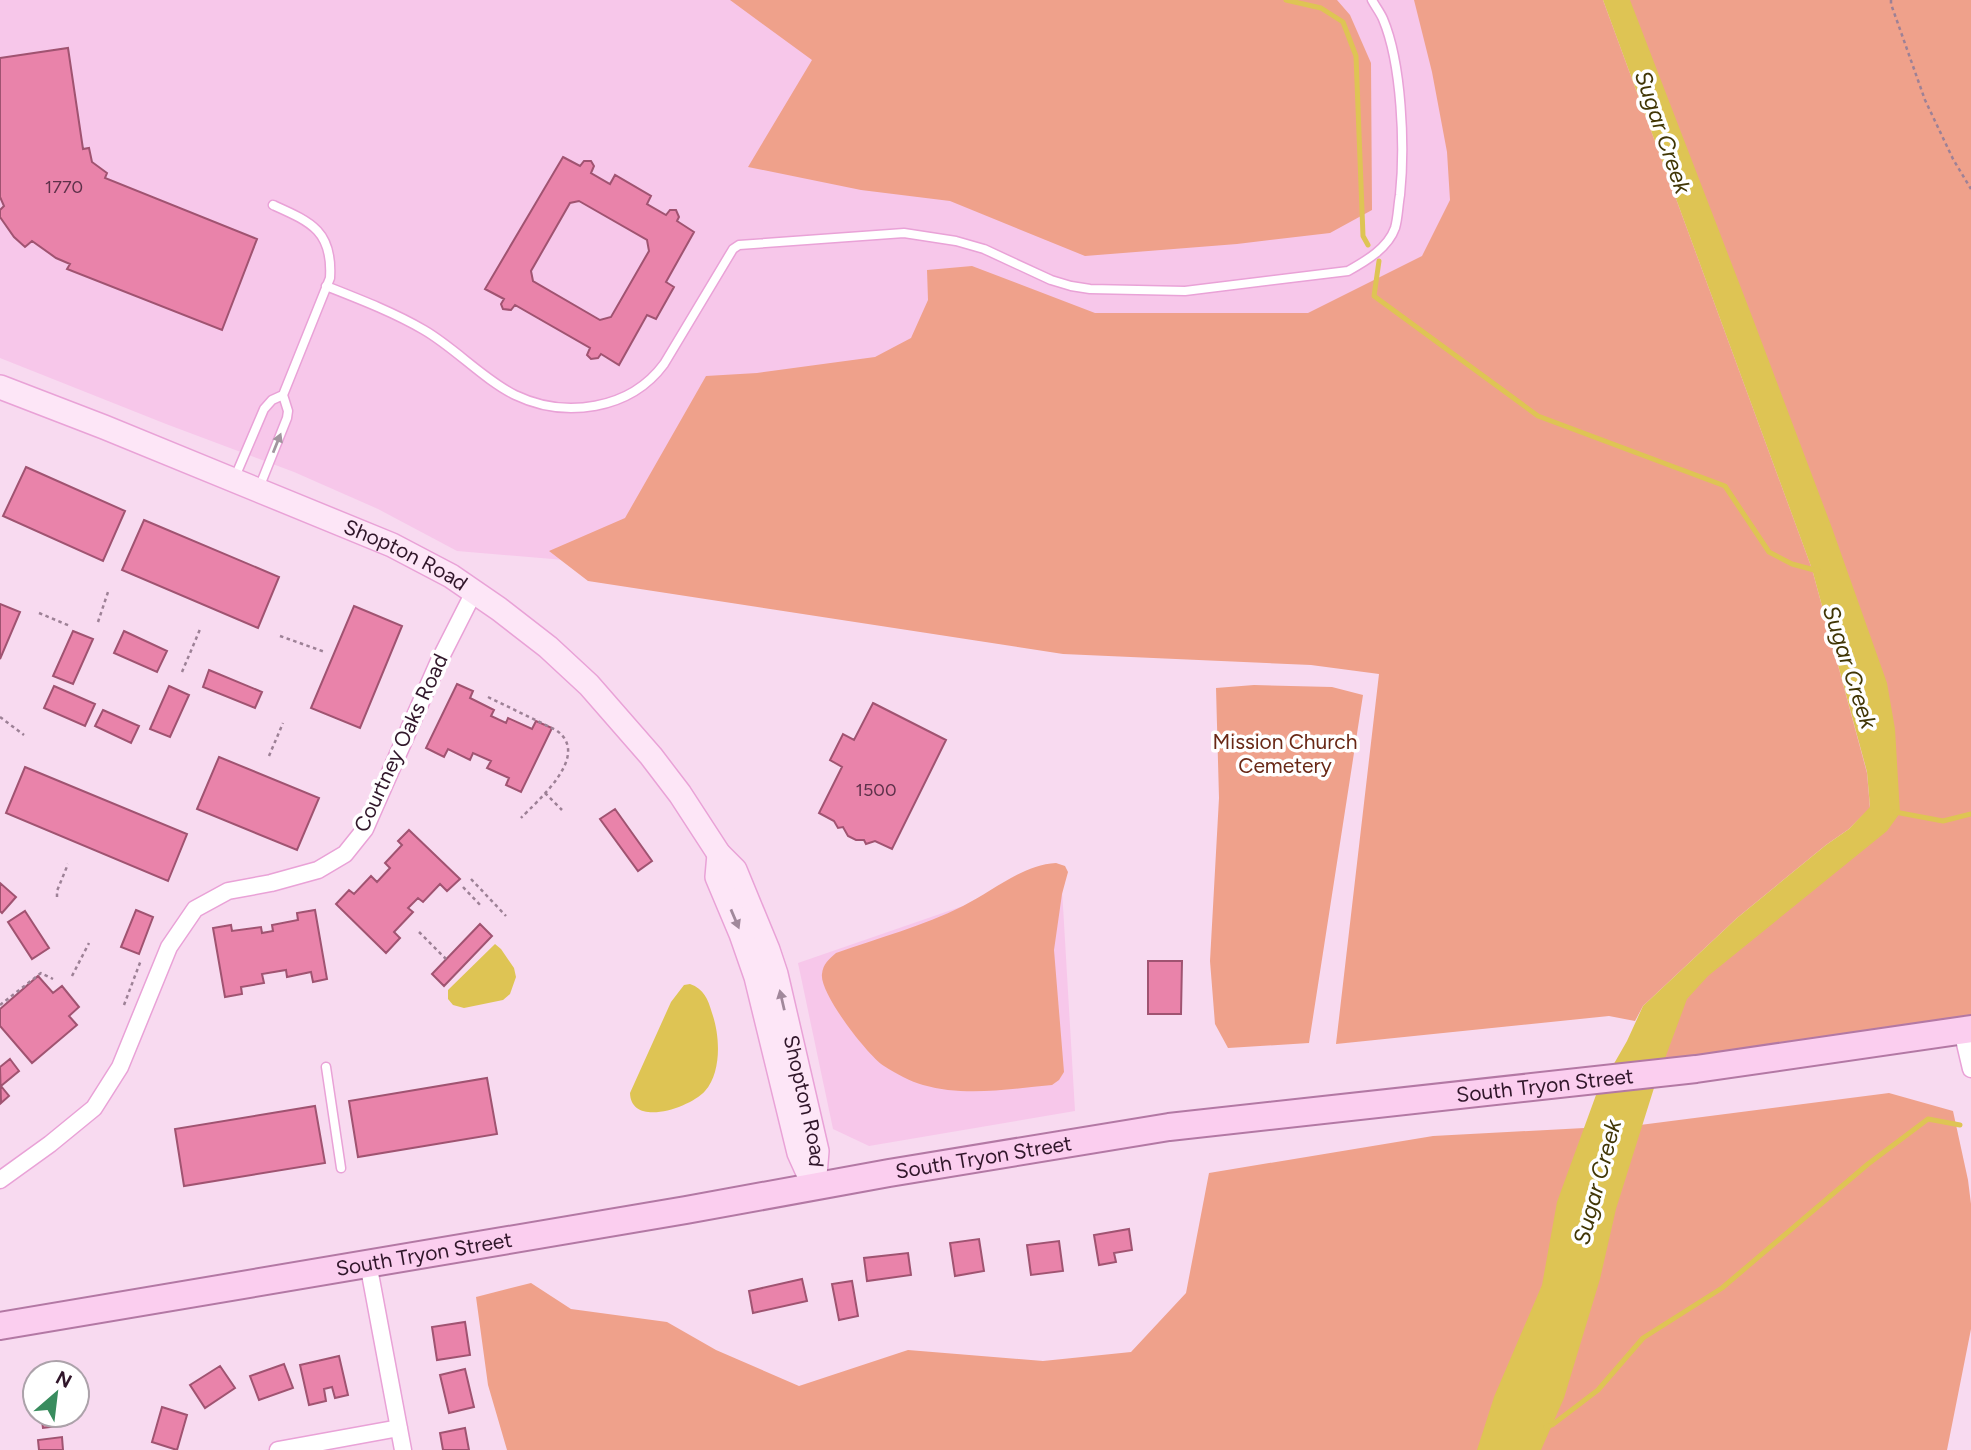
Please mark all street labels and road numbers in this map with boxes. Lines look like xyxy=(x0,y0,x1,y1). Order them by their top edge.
street label: Shopton Road xyxy=(340,514,472,596)
street label: Courtney Oaks Road xyxy=(348,650,453,836)
street label: Shopton Road xyxy=(779,1033,831,1168)
street label: South Tryon Street xyxy=(1455,1063,1635,1107)
street label: South Tryon Street xyxy=(894,1130,1074,1184)
street label: South Tryon Street xyxy=(334,1227,514,1281)

